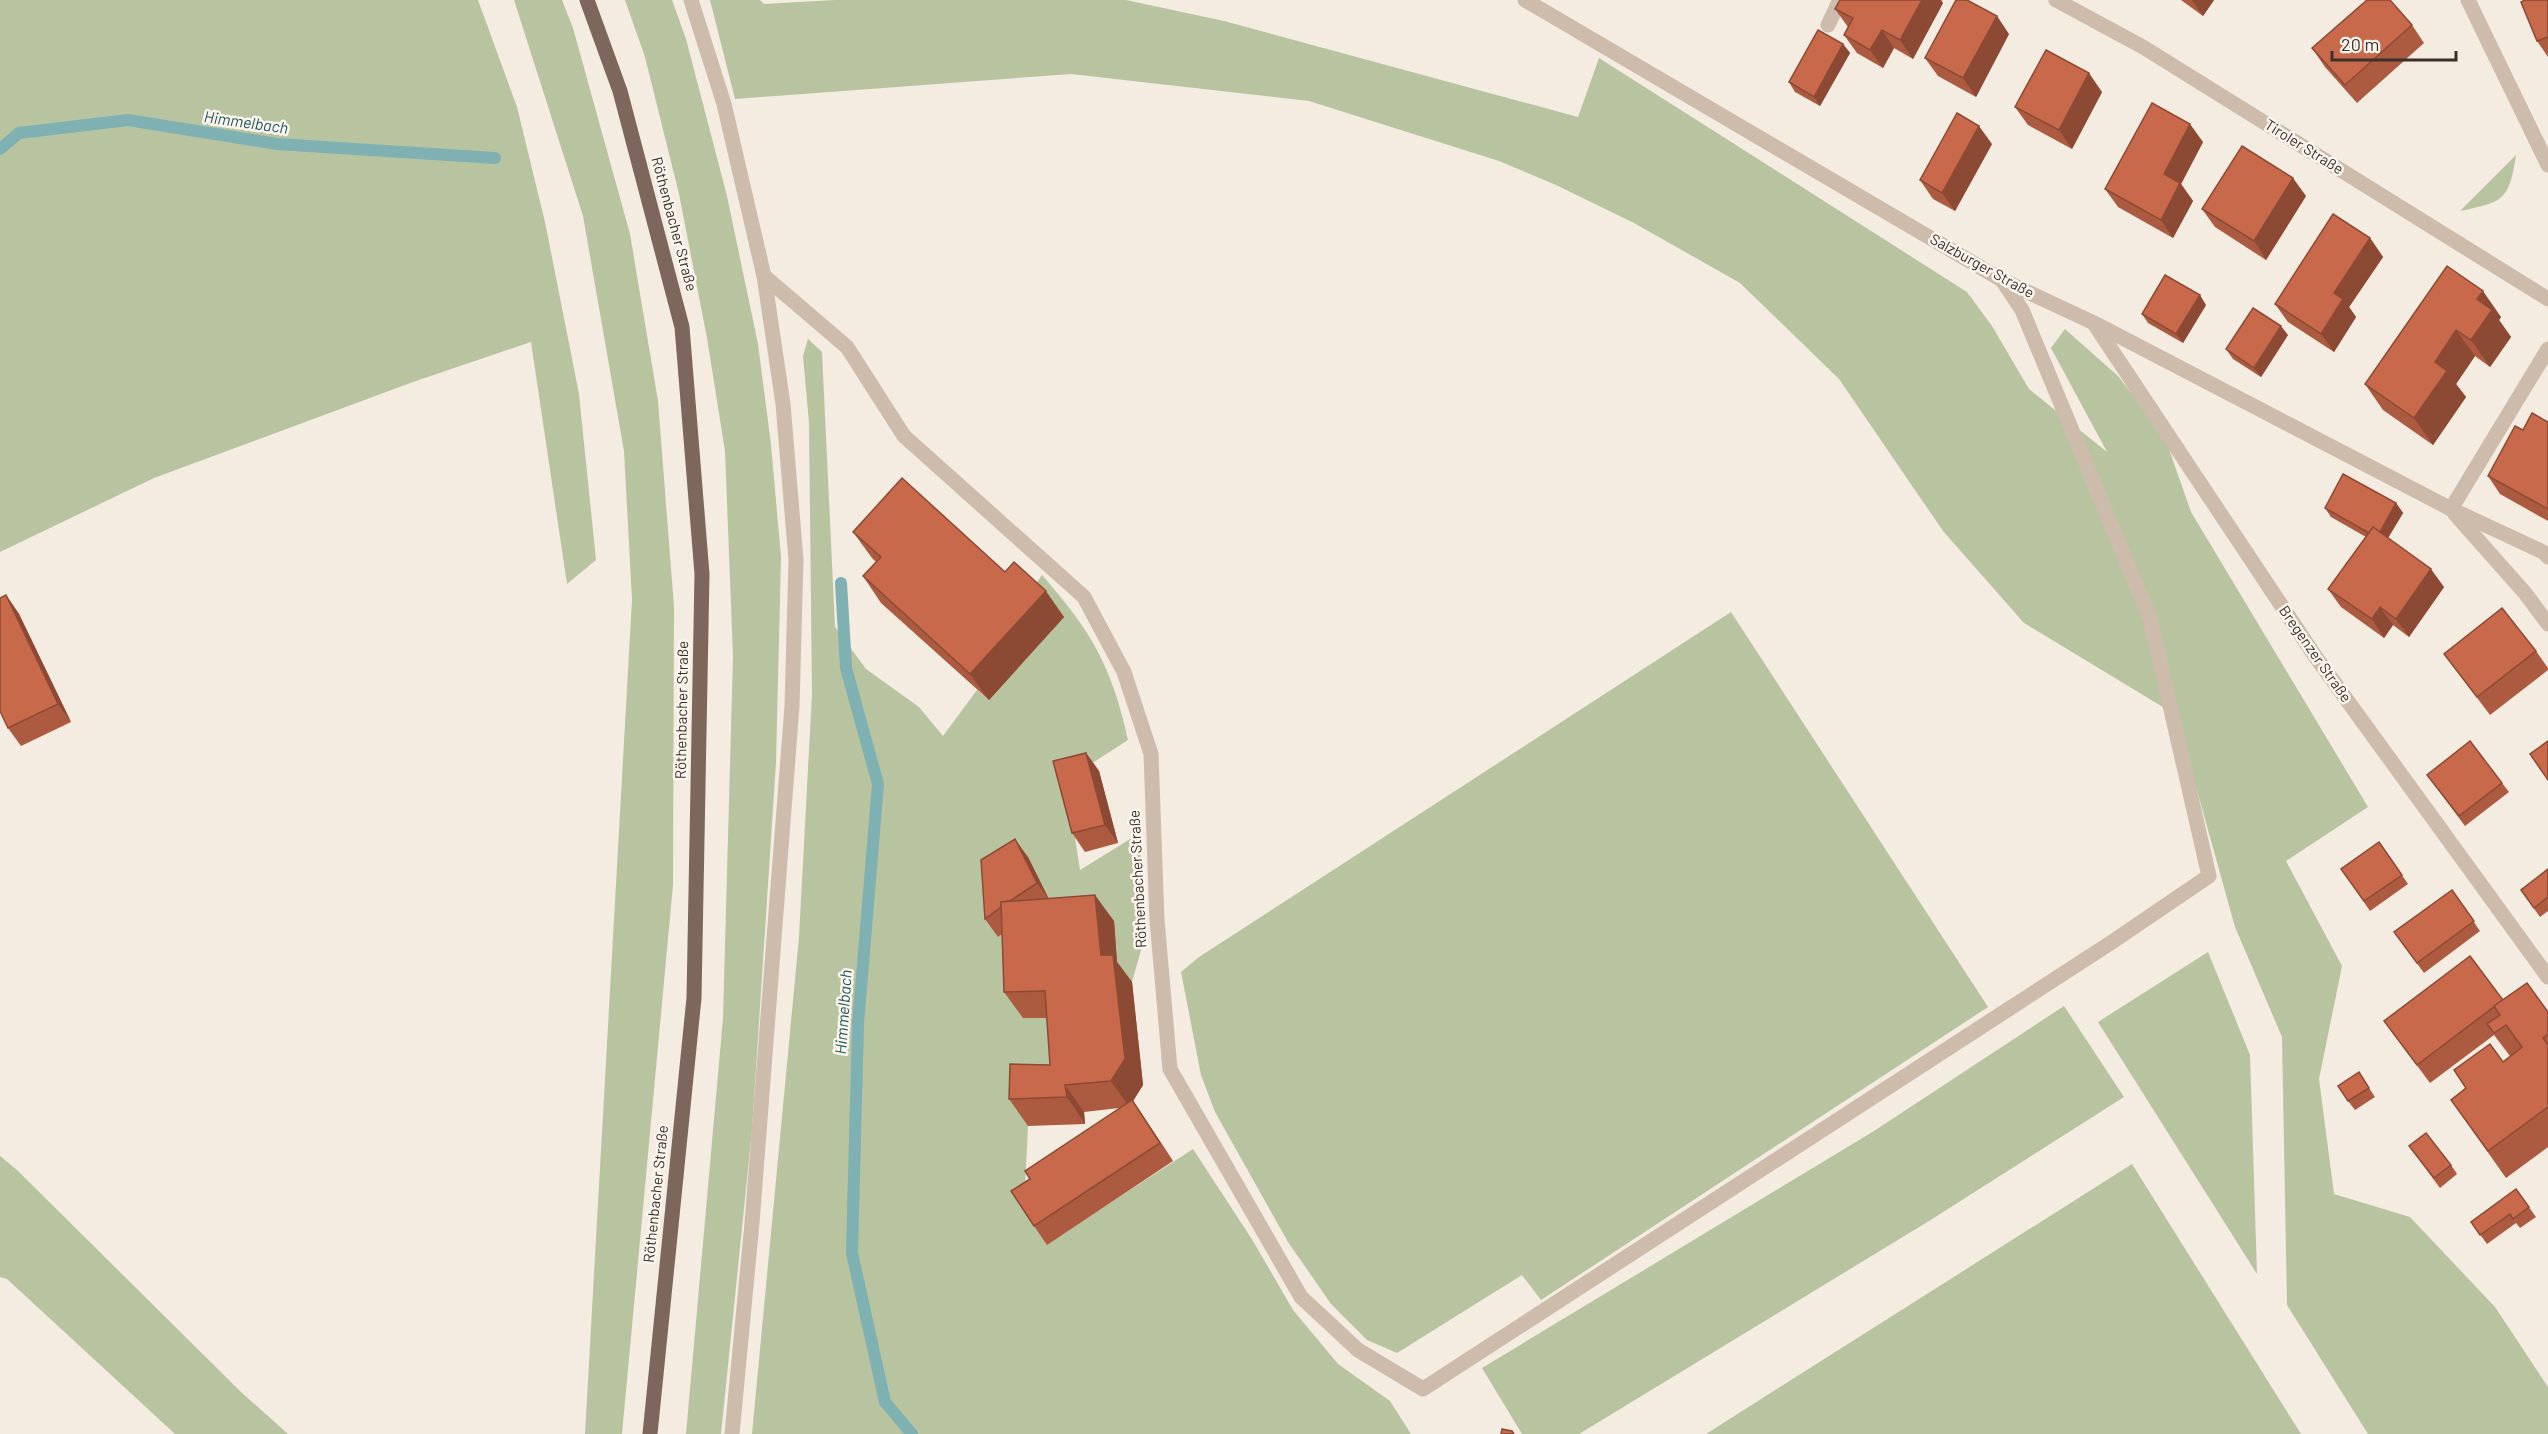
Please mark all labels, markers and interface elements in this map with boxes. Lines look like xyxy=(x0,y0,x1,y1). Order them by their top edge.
scale bar xyxy=(2332,24,2456,62)
text: 20 m xyxy=(2341,33,2379,55)
water label: Himmelbach xyxy=(203,106,289,137)
street label: Tiroler Straße xyxy=(2262,115,2347,177)
street label: Röthenbacher Straße xyxy=(648,155,702,293)
street label: Salzburger Straße xyxy=(1927,229,2038,301)
street label: Bregenzer Straße xyxy=(2276,602,2356,705)
street label: Röthenbacher Straße xyxy=(671,641,691,779)
street label: Röthenbacher Straße xyxy=(1124,809,1150,949)
water label: Himmelbach xyxy=(830,969,855,1055)
street label: Röthenbacher Straße xyxy=(639,1124,671,1264)

